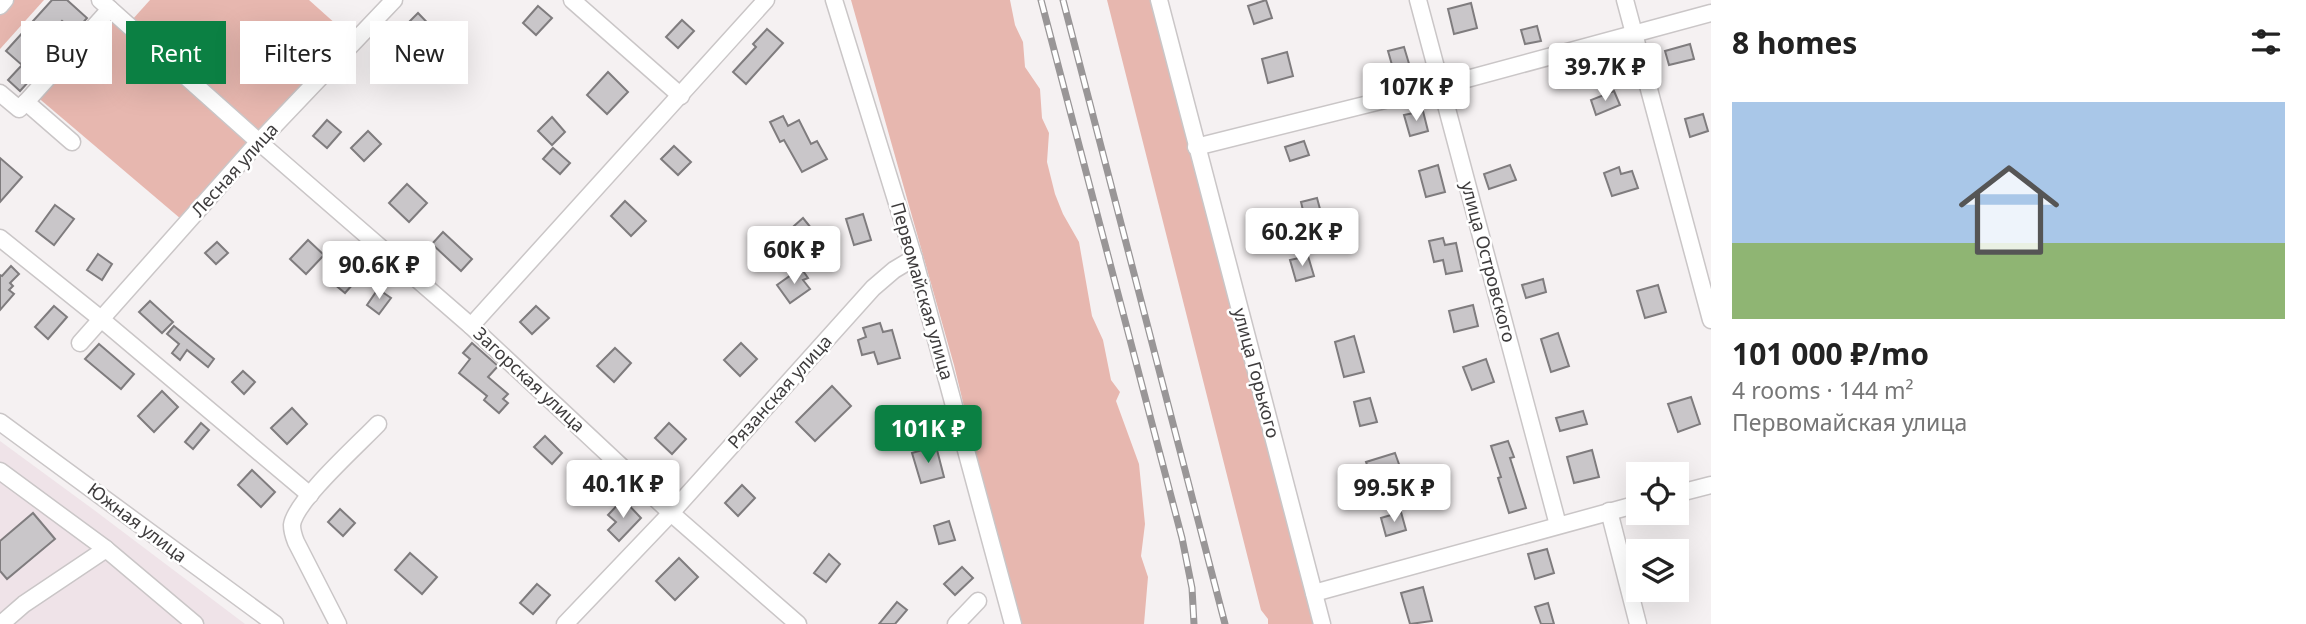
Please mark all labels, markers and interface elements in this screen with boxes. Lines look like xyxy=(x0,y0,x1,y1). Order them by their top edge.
chip: Buy xyxy=(21,21,112,84)
chip: Rent xyxy=(126,21,226,84)
chip: Filters xyxy=(240,21,356,84)
chip: New xyxy=(370,21,468,84)
text: 8 homes xyxy=(1732,22,1857,63)
icon: filters xyxy=(2247,23,2285,61)
pin: 39.7K ₽ xyxy=(1540,43,1670,103)
text: 39.7K ₽ xyxy=(1565,50,1645,82)
pin: 107K ₽ xyxy=(1359,64,1473,123)
text: 107K ₽ xyxy=(1379,70,1453,102)
street label: Лесная улица xyxy=(186,117,283,221)
icon: home xyxy=(1946,147,2072,273)
street label: улица Островского xyxy=(1456,179,1522,345)
street label: Первомайская улица xyxy=(886,199,960,383)
pin: 60.2K ₽ xyxy=(1237,208,1367,268)
text: 60.2K ₽ xyxy=(1262,215,1342,247)
pin: 60K ₽ xyxy=(745,226,843,286)
text: 60K ₽ xyxy=(763,233,825,265)
pin: 90.6K ₽ xyxy=(314,242,444,301)
text: 90.6K ₽ xyxy=(339,248,419,280)
street label: улица Горького xyxy=(1228,305,1286,441)
street label: Загорская улица xyxy=(469,321,590,437)
street label: Рязанская улица xyxy=(722,329,837,453)
text: 101 000 ₽/mo xyxy=(1732,333,1929,374)
text: 4 rooms · 144 m² xyxy=(1732,374,1914,406)
pin: 101K ₽ xyxy=(871,406,985,465)
text: Первомайская улица xyxy=(1732,406,1967,438)
text: 101K ₽ xyxy=(891,412,965,444)
pin: 40.1K ₽ xyxy=(558,461,688,520)
map controls xyxy=(1626,462,1689,602)
button: locate xyxy=(1626,462,1689,525)
pin: 99.5K ₽ xyxy=(1329,464,1459,524)
text: 40.1K ₽ xyxy=(583,467,663,499)
text: 99.5K ₽ xyxy=(1354,471,1434,503)
street label: Южная улица xyxy=(83,477,192,567)
button: layers xyxy=(1626,539,1689,602)

